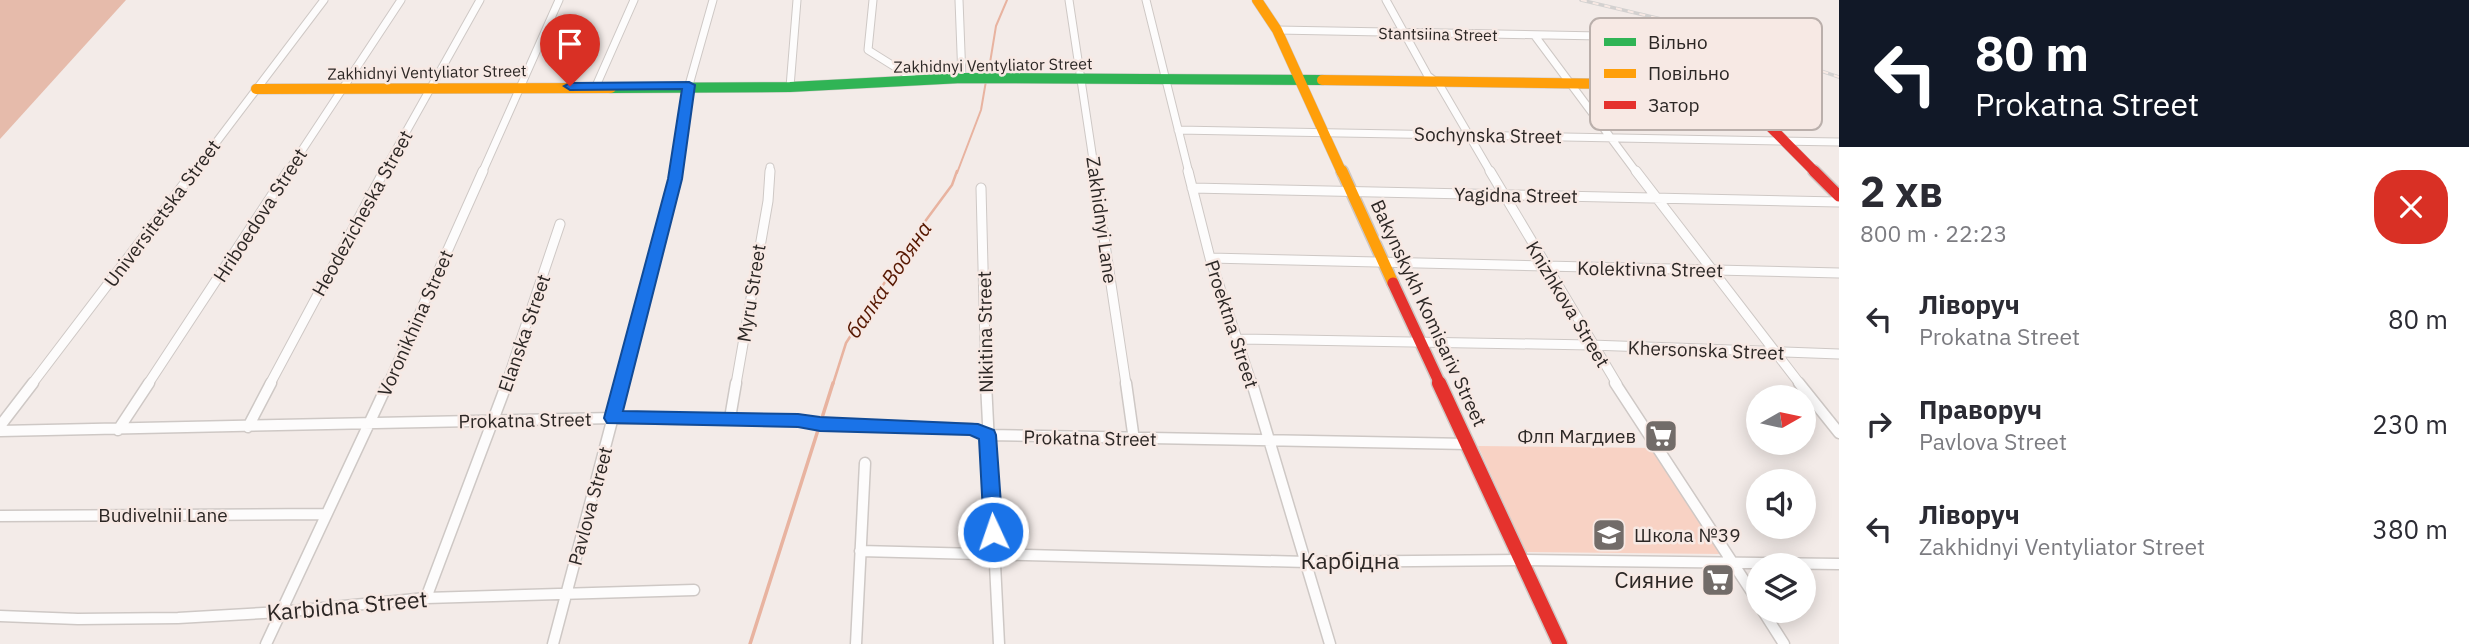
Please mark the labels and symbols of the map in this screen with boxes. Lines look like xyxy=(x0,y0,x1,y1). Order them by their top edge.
pin xyxy=(540,14,600,86)
legend xyxy=(1590,18,1822,130)
street label: Stantsiina Street xyxy=(1378,23,1498,45)
text: Вільно xyxy=(1648,30,1708,54)
street label: Zakhidnyi Ventyliator Street xyxy=(893,53,1093,77)
street label: Zakhidnyi Ventyliator Street xyxy=(327,60,527,84)
text: Повільно xyxy=(1648,61,1730,85)
text: Затор xyxy=(1648,93,1699,117)
street label: Sochynska Street xyxy=(1414,122,1562,148)
street label: Heodezicheska Street xyxy=(306,126,418,300)
street label: Universitetska Street xyxy=(99,134,225,292)
street label: Hriboedova Street xyxy=(208,144,312,286)
street label: Zakhidnyi Lane xyxy=(1081,155,1123,285)
street label: Yagidna Street xyxy=(1454,182,1578,208)
street label: Bakynskykh Komisariv Street xyxy=(1366,196,1492,430)
water label: балка Водяна xyxy=(839,216,938,343)
street label: Knizhkova Street xyxy=(1521,236,1615,372)
street label: Myru Street xyxy=(731,242,771,344)
street label: Voronikhina Street xyxy=(372,246,458,400)
street label: Kolektivna Street xyxy=(1577,256,1723,282)
street label: Proektna Street xyxy=(1200,257,1264,391)
street label: Elanska Street xyxy=(493,271,555,395)
street label: Nikitina Street xyxy=(972,271,998,393)
street label: Khersonska Street xyxy=(1627,335,1785,365)
north arrow xyxy=(1746,385,1816,455)
street label: Prokatna Street xyxy=(458,407,592,433)
supermarket icon: Флп Магдиев xyxy=(1642,417,1680,455)
place label: Флп Магдиев xyxy=(1517,424,1636,448)
street label: Prokatna Street xyxy=(1023,425,1157,451)
street label: Pavlova Street xyxy=(563,444,617,568)
position arrow xyxy=(956,495,1030,569)
street label: Budivelnii Lane xyxy=(98,503,228,527)
school or university icon: Школа №39 xyxy=(1590,516,1628,554)
place label: Школа №39 xyxy=(1634,523,1741,547)
street label: Карбідна xyxy=(1300,545,1400,575)
supermarket icon: Сияние xyxy=(1699,561,1737,599)
place label: Сияние xyxy=(1614,564,1694,594)
street label: Karbidna Street xyxy=(265,583,429,627)

